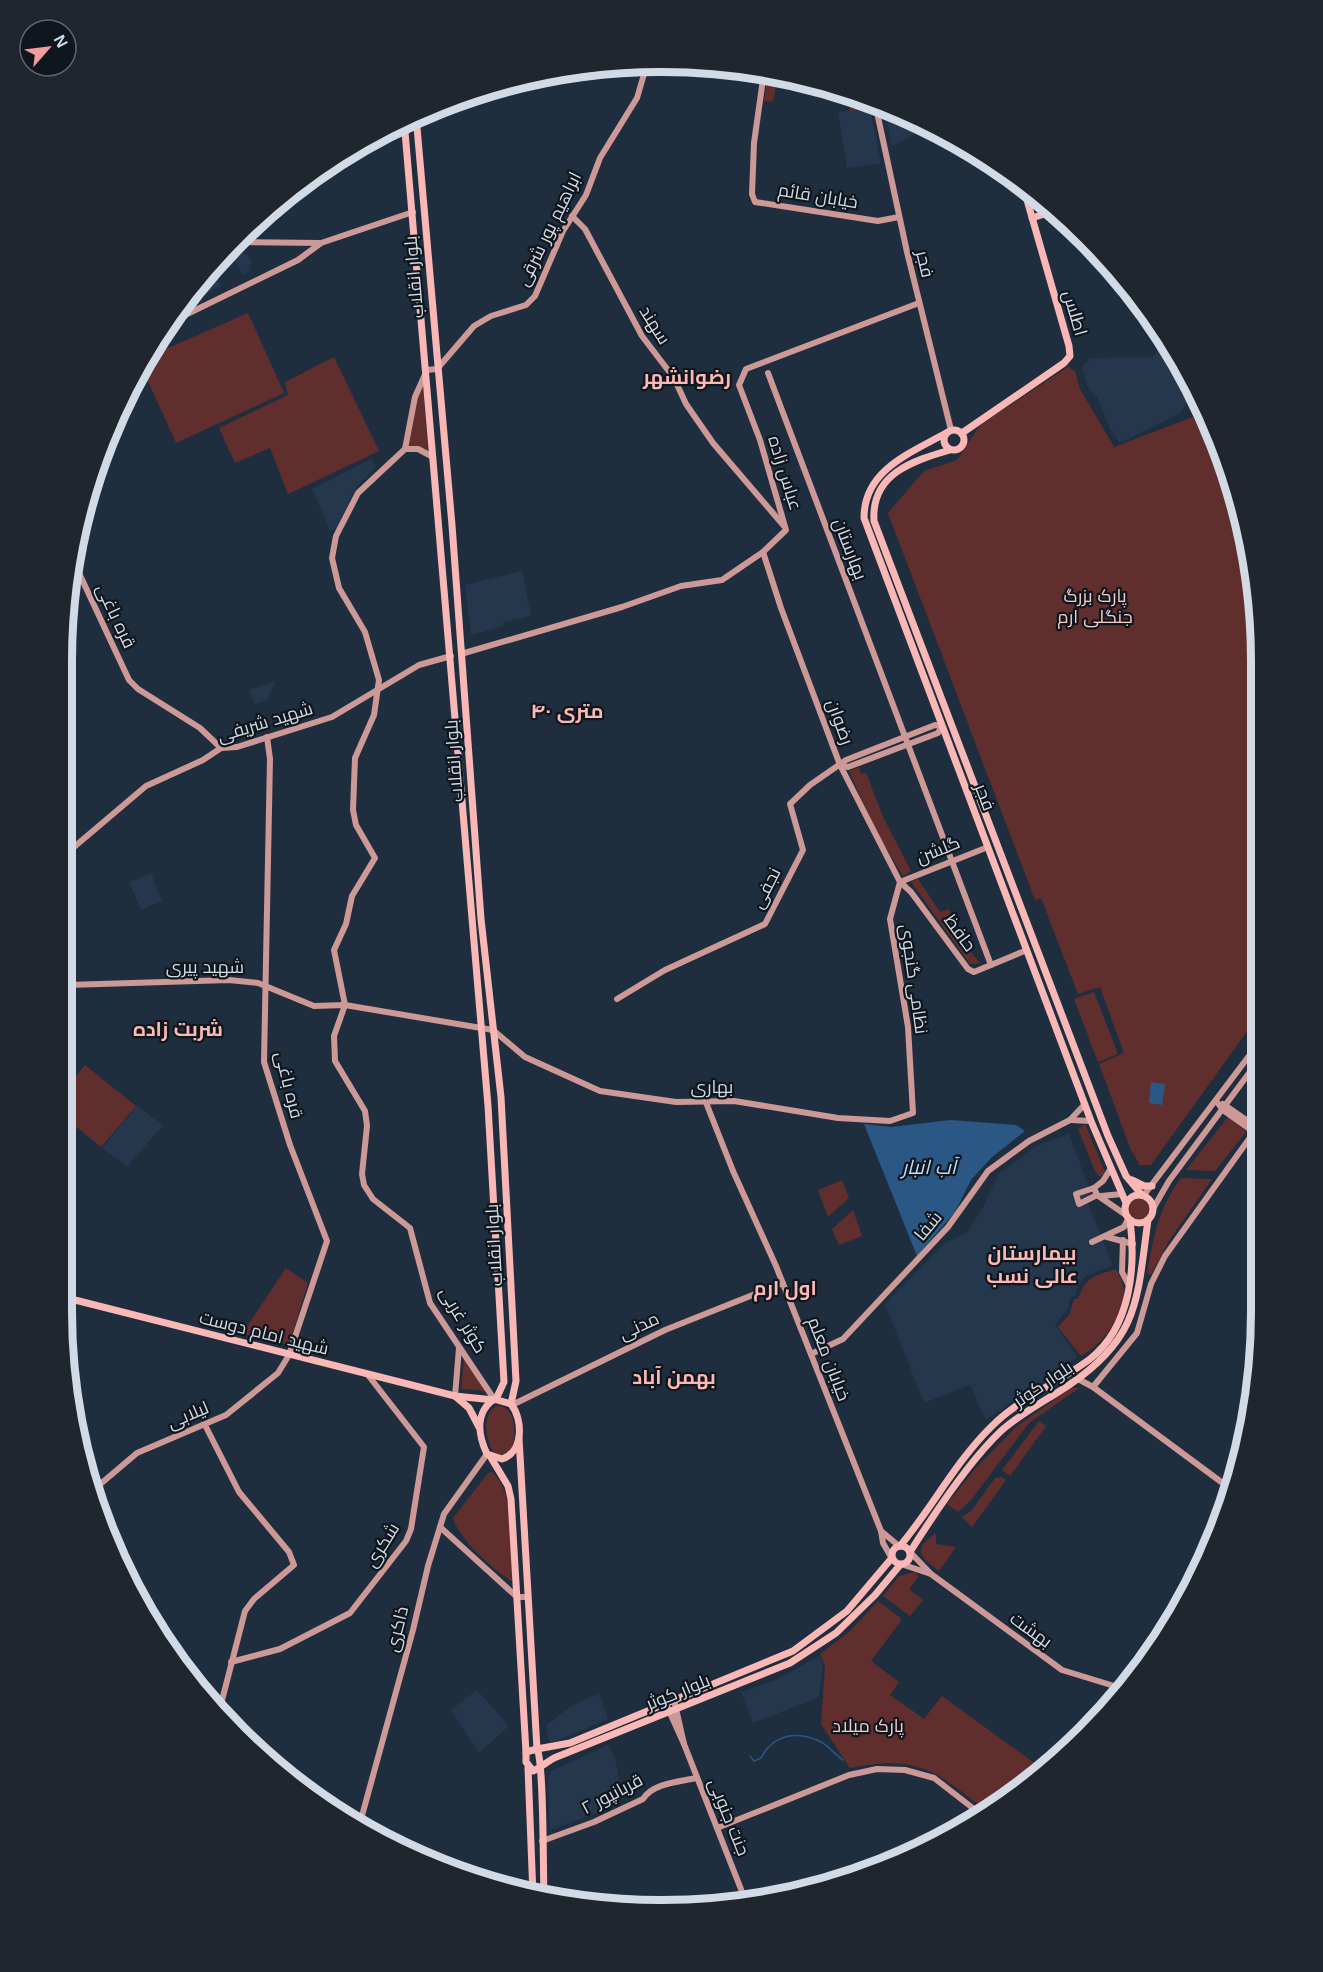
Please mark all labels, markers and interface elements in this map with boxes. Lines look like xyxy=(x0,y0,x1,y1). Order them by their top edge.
north arrow xyxy=(18,18,78,78)
text: N xyxy=(51,32,71,50)
street label: ابراهیم پور شرقی xyxy=(513,169,587,290)
street label: خیابان قائم xyxy=(776,180,859,214)
street label: بلوار انقلاب xyxy=(400,235,429,319)
street label: فجر xyxy=(911,248,938,280)
street label: اطلس xyxy=(1058,288,1091,338)
street label: سهند xyxy=(635,302,675,349)
district label: رضوانشهر xyxy=(642,366,731,390)
street label: عباس زاده xyxy=(763,433,806,513)
street label: بهارستان xyxy=(828,515,871,583)
street label: قره باغی xyxy=(92,581,140,652)
park label: پارک بزرگ جنگلی ارم xyxy=(1057,586,1133,629)
street label: رضوان xyxy=(822,697,857,748)
street label: شهید شریفى xyxy=(215,698,316,747)
district label: ۴۰ متری xyxy=(531,700,603,723)
street label: بلوار انقلاب xyxy=(441,719,468,803)
street label: فجر xyxy=(970,780,999,814)
street label: گلشن xyxy=(913,832,963,869)
street label: نجفی xyxy=(747,864,786,912)
street label: حافظ xyxy=(940,911,980,955)
street label: نظامی گنجوی xyxy=(895,923,932,1035)
street label: شهید پیری xyxy=(166,957,244,979)
district label: شربت زاده xyxy=(133,1018,223,1041)
street label: قره باغی xyxy=(270,1049,307,1121)
street label: بهاری xyxy=(691,1077,733,1098)
water label: آب انبار xyxy=(899,1156,961,1179)
street label: بلوار انقلاب xyxy=(482,1203,507,1287)
street label: شفا xyxy=(910,1207,946,1245)
district label: بیمارستان عالی نسب xyxy=(986,1242,1078,1288)
district label: اول ارم xyxy=(753,1277,817,1302)
street label: کوثر غربی xyxy=(435,1283,491,1357)
street label: شهید امام دوست xyxy=(197,1307,331,1361)
street label: مدنی xyxy=(616,1308,663,1345)
street label: خیابان معلم xyxy=(802,1314,854,1404)
street label: بلوار کوثر xyxy=(1009,1357,1077,1412)
district label: بهمن آباد xyxy=(632,1366,716,1390)
street label: لیلابی xyxy=(164,1397,212,1434)
street label: شکری xyxy=(361,1519,404,1571)
street label: ذاکری xyxy=(382,1604,413,1654)
street label: بهشت xyxy=(1006,1608,1056,1653)
street label: بلوار کوثر xyxy=(642,1670,713,1715)
park label: پارک میلاد xyxy=(832,1716,904,1738)
street label: قربانپور ۲ xyxy=(578,1770,646,1819)
street label: جنت جنوبی xyxy=(704,1776,754,1859)

